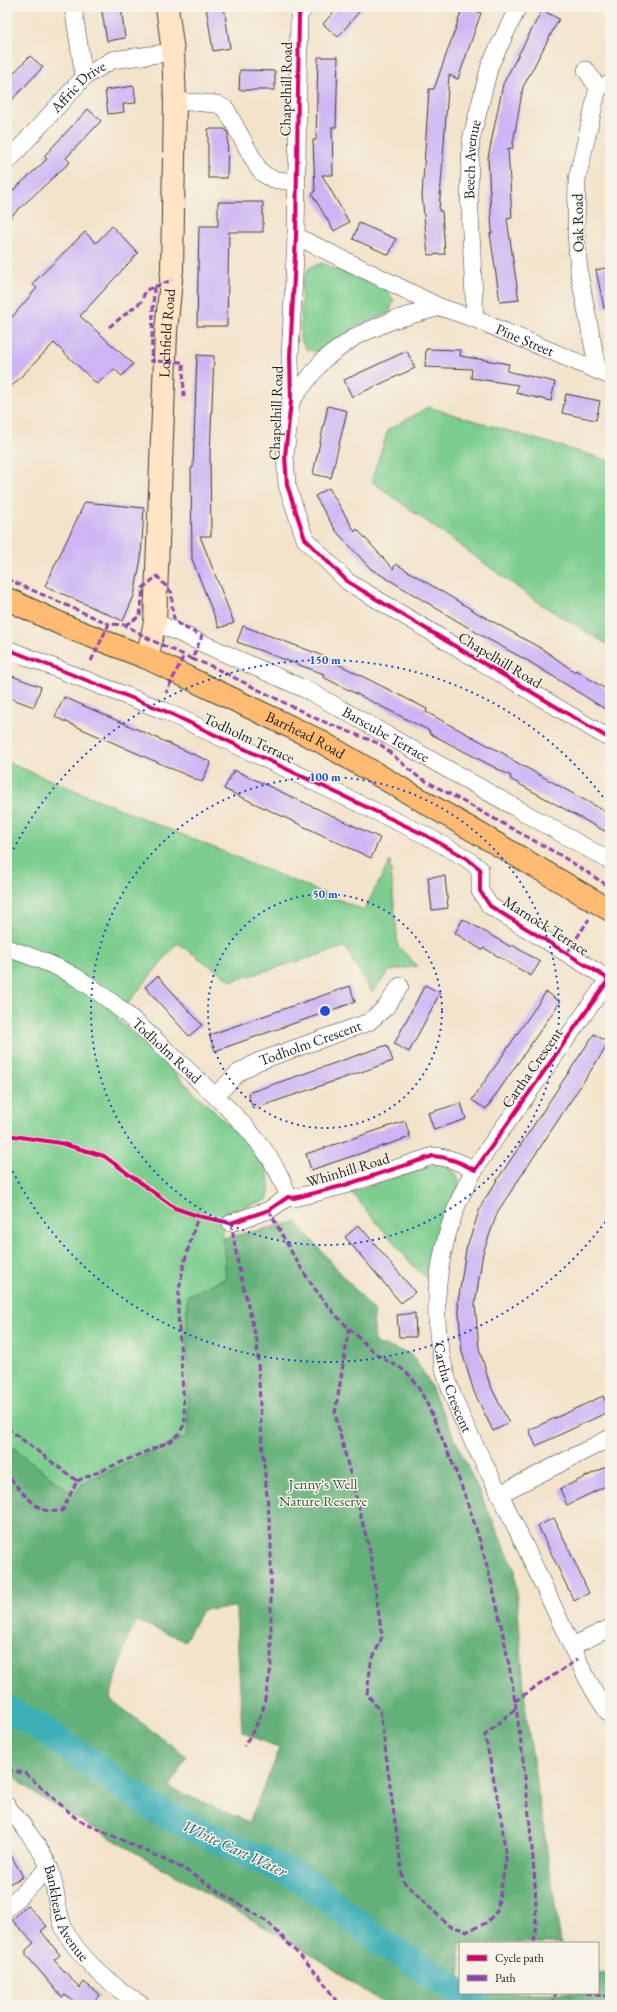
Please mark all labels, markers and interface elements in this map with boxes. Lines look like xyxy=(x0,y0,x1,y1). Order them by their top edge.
street label: Chapelhill Road xyxy=(275,41,296,136)
street label: Affric Drive xyxy=(46,56,109,117)
street label: Beech Avenue xyxy=(459,117,485,200)
street label: Oak Road xyxy=(567,193,588,253)
street label: Lochfield Road xyxy=(154,287,179,378)
street label: Pine Street xyxy=(493,319,557,360)
street label: Chapelhill Road xyxy=(264,365,287,461)
street label: Chapelhill Road xyxy=(455,627,546,692)
text: 150 m xyxy=(309,652,341,668)
street label: Barscube Terrace xyxy=(339,702,433,766)
street label: Barrhead Road xyxy=(263,706,349,763)
street label: Todholm Terrace xyxy=(200,708,298,767)
text: 100 m xyxy=(309,769,341,785)
text: 50 m xyxy=(312,886,338,902)
street label: Marnock Terrace xyxy=(500,892,593,960)
centre of rings xyxy=(318,1004,332,1018)
street label: Todholm Road xyxy=(128,1013,206,1088)
street label: Todholm Crescent xyxy=(256,1015,364,1070)
street label: Cartha Crescent xyxy=(497,1024,566,1112)
street label: Whinhill Road xyxy=(304,1148,392,1191)
street label: Cartha Crescent xyxy=(430,1341,477,1436)
park label: Jenny's Well Nature Reserve xyxy=(279,1474,367,1510)
water label: White Cart Water xyxy=(179,1815,291,1882)
street label: Bankhead Avenue xyxy=(40,1862,93,1965)
legend xyxy=(459,1942,599,1994)
text: Cycle path xyxy=(495,1950,544,1966)
text: Path xyxy=(495,1970,516,1986)

